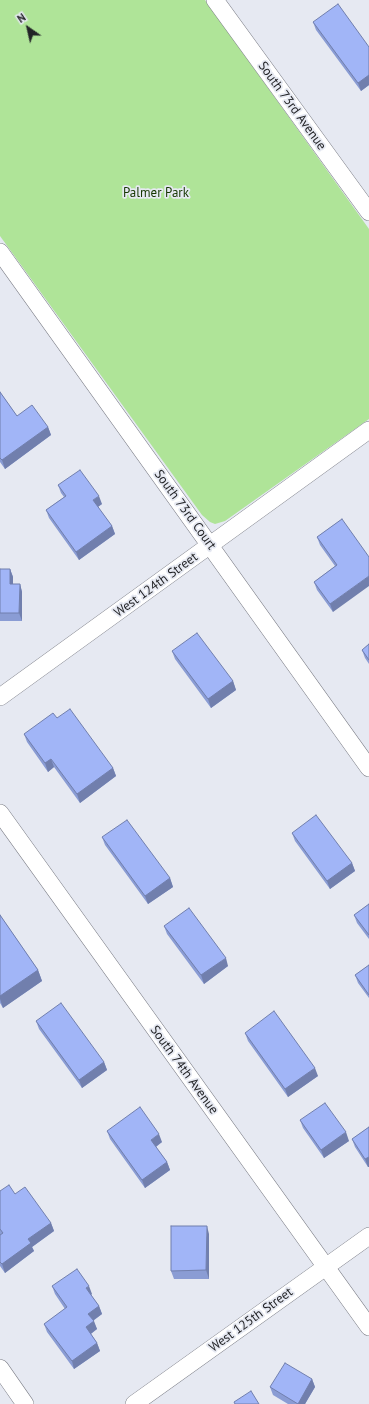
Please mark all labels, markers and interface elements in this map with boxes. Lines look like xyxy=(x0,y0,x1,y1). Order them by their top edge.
north arrow xyxy=(8,8,48,48)
text: N xyxy=(14,10,28,26)
street label: South 73rd Avenue xyxy=(255,59,329,153)
park label: Palmer Park xyxy=(123,185,189,201)
street label: South 73rd Court xyxy=(151,467,219,553)
street label: West 124th Street xyxy=(111,549,201,621)
street label: South 74th Avenue xyxy=(147,1023,221,1117)
street label: West 125th Street xyxy=(206,1284,296,1356)

